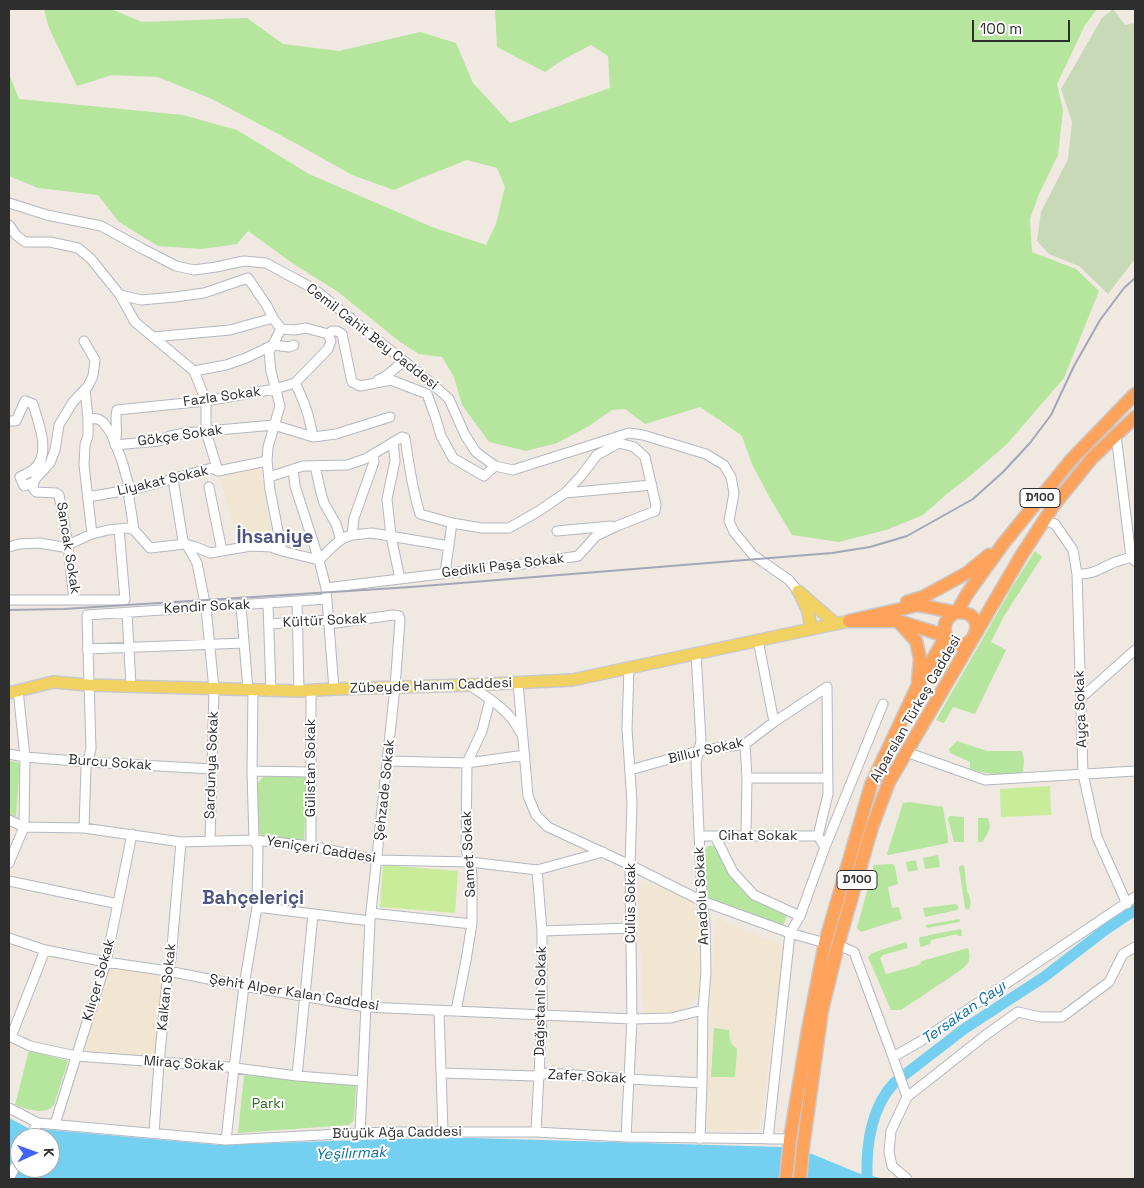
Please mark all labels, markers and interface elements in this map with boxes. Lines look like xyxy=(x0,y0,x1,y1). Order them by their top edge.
scale bar xyxy=(974,10,1072,42)
text: 100 m xyxy=(980,19,1022,38)
street label: Cemil Cahit Bey Caddesi xyxy=(303,280,441,394)
street label: Fazla Sokak xyxy=(182,383,262,411)
street label: Gökçe Sokak xyxy=(136,422,224,450)
street label: Liyakat Sokak xyxy=(116,462,210,500)
road number: D100 xyxy=(1020,488,1060,508)
street label: Sancak Sokak xyxy=(52,501,84,595)
district label: İhsaniye xyxy=(236,527,314,549)
street label: Gedikli Paşa Sokak xyxy=(441,550,565,582)
street label: Kendir Sokak xyxy=(163,596,251,618)
street label: Kültür Sokak xyxy=(282,610,368,632)
street label: Alparslan Türkeş Caddesi xyxy=(867,633,965,785)
street label: Ayça Sokak xyxy=(1071,670,1091,748)
street label: Zübeyde Hanım Caddesi xyxy=(350,675,512,697)
street label: Sardunya Sokak xyxy=(202,711,222,819)
street label: Gülistan Sokak xyxy=(303,719,319,817)
street label: Billur Sokak xyxy=(667,734,745,768)
street label: Şehzade Sokak xyxy=(371,739,399,841)
street label: Burcu Sokak xyxy=(68,752,152,774)
street label: Samet Sokak xyxy=(458,810,480,898)
street label: Cihat Sokak xyxy=(719,828,797,844)
street label: Yeniçeri Caddesi xyxy=(265,833,377,867)
street label: Anadolu Sokak xyxy=(691,846,713,946)
street label: Cülüs Sokak xyxy=(623,863,639,943)
road number: D100 xyxy=(837,870,877,890)
district label: Bahçeleriçi xyxy=(202,888,304,910)
street label: Kılıçer Sokak xyxy=(79,937,119,1023)
street label: Kalkan Sokak xyxy=(154,942,180,1032)
street label: Dağıstanlı Sokak xyxy=(532,946,550,1056)
street label: Şehit Alper Kalan Caddesi xyxy=(208,971,380,1015)
water label: Tersakan Çayı xyxy=(918,977,1010,1049)
street label: Miraç Sokak xyxy=(143,1053,225,1075)
street label: Zafer Sokak xyxy=(547,1067,627,1087)
park label: Parkı xyxy=(252,1096,284,1112)
street label: Büyük Ağa Caddesi xyxy=(332,1123,462,1143)
north arrow xyxy=(10,1128,60,1178)
water label: Yeşilırmak xyxy=(315,1144,387,1164)
text: K xyxy=(40,1148,58,1157)

